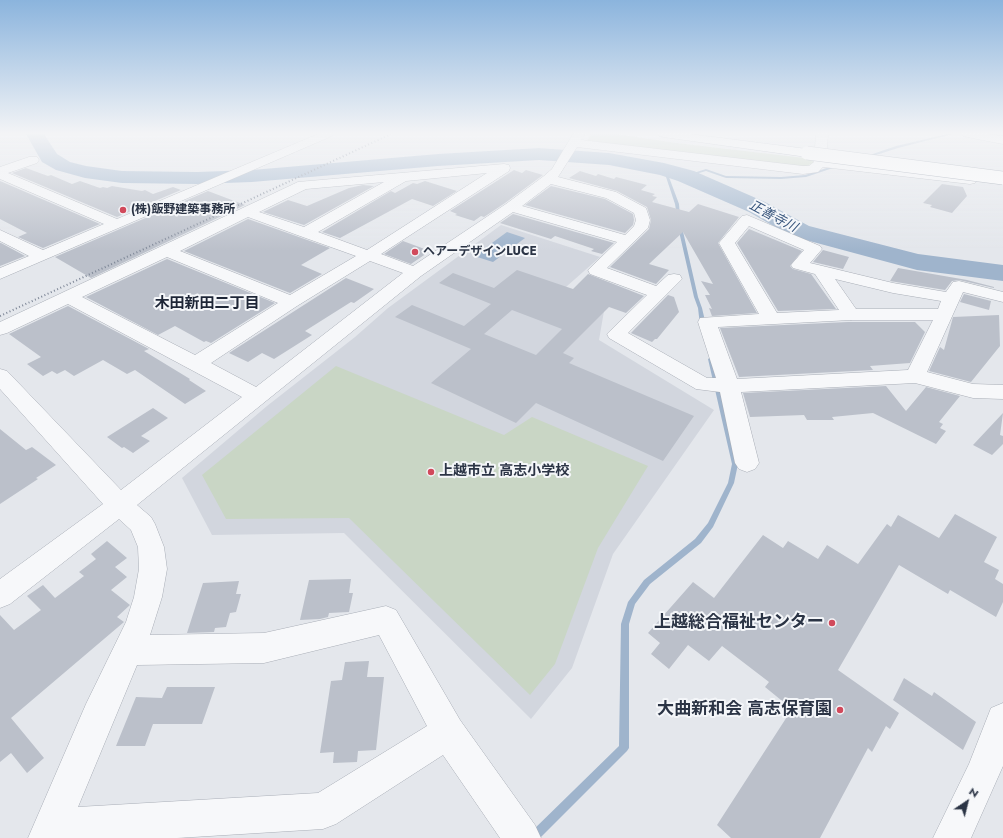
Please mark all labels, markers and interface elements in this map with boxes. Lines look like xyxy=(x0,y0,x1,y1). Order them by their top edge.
water label: 正善寺川 xyxy=(746,198,800,236)
place label: (株)飯野建築事務所 xyxy=(131,203,235,217)
marker: (株)飯野建築事務所 xyxy=(118,205,128,215)
place label: ヘアーデザインLUCE xyxy=(423,245,537,259)
marker: ヘアーデザインLUCE xyxy=(410,247,420,257)
district label: 木田新田二丁目 xyxy=(155,295,259,313)
place label: 上越市立 高志小学校 xyxy=(439,464,569,480)
marker: 上越市立 高志小学校 xyxy=(426,467,436,477)
place label: 上越総合福祉センター xyxy=(654,613,824,633)
marker: 上越総合福祉センター xyxy=(827,618,837,628)
place label: 大曲新和会 高志保育園 xyxy=(657,700,832,720)
marker: 大曲新和会 高志保育園 xyxy=(835,705,845,715)
north arrow xyxy=(947,782,987,822)
text: N xyxy=(966,783,982,801)

